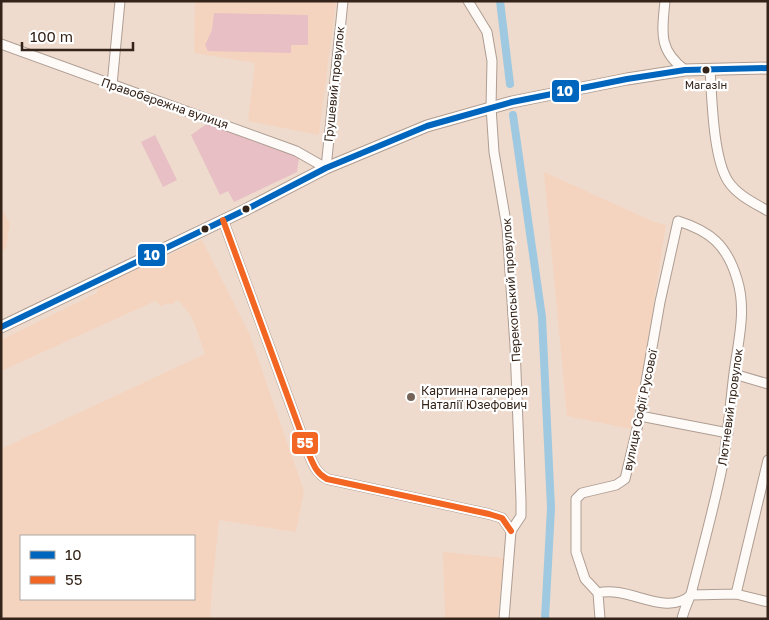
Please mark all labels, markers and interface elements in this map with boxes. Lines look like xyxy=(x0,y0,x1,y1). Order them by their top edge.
scale bar xyxy=(22,20,134,52)
street label: Грушевий провулок xyxy=(320,25,348,143)
text: 100 m xyxy=(30,27,73,45)
marker: МагазІн xyxy=(701,65,711,75)
street label: Правобережна вулиця xyxy=(99,74,231,132)
place label: МагазІн xyxy=(685,78,727,91)
line badge: 10 xyxy=(551,79,580,103)
text: 10 xyxy=(557,82,573,99)
unlabelled marker xyxy=(241,204,251,214)
street label: Перекопський провулок xyxy=(498,217,524,363)
unlabelled marker xyxy=(200,224,210,234)
line badge: 10 xyxy=(137,243,166,267)
text: 10 xyxy=(144,246,160,263)
street label: вулиця Софії Русової xyxy=(620,347,660,472)
street label: Лютневий провулок xyxy=(714,347,746,467)
place label: Картинна галерея Наталії Юзефович xyxy=(421,383,528,412)
marker: Картинна галерея Наталії Юзефович xyxy=(405,391,417,403)
line badge: 55 xyxy=(291,431,319,455)
text: 55 xyxy=(296,434,314,451)
legend xyxy=(20,535,195,600)
text: 10 xyxy=(65,545,82,563)
text: 55 xyxy=(65,570,82,588)

